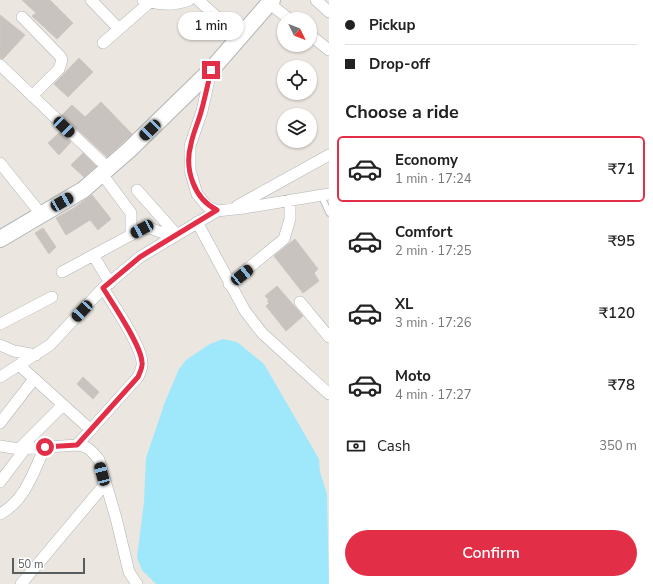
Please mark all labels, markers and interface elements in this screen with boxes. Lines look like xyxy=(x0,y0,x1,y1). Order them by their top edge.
callout: 1 min xyxy=(178,12,244,40)
north arrow xyxy=(277,12,317,52)
map controls xyxy=(277,12,317,148)
text: Pickup xyxy=(369,15,415,35)
text: 1 min xyxy=(194,17,228,35)
text: Drop-off xyxy=(369,54,430,74)
button: locate xyxy=(277,60,317,100)
route end xyxy=(202,61,220,79)
text: Choose a ride xyxy=(345,100,459,124)
button: layers xyxy=(277,108,317,148)
car xyxy=(51,114,77,140)
car xyxy=(137,117,163,143)
text: Economy xyxy=(395,150,458,170)
icon: car xyxy=(347,151,383,187)
text: ₹71 xyxy=(608,159,635,179)
text: 1 min · 17:24 xyxy=(395,170,471,188)
car xyxy=(49,191,75,213)
car xyxy=(129,218,155,240)
text: Comfort xyxy=(395,222,452,242)
icon: car xyxy=(347,223,383,259)
text: ₹95 xyxy=(608,231,635,251)
text: 2 min · 17:25 xyxy=(395,242,471,260)
car xyxy=(229,263,255,287)
text: XL xyxy=(395,294,414,314)
icon: car xyxy=(347,295,383,331)
car xyxy=(69,298,95,324)
text: ₹120 xyxy=(599,303,635,323)
text: 3 min · 17:26 xyxy=(395,314,471,332)
text: Moto xyxy=(395,366,431,386)
icon: car xyxy=(347,367,383,403)
text: ₹78 xyxy=(608,375,635,395)
text: 4 min · 17:27 xyxy=(395,386,471,404)
icon: cash xyxy=(345,435,367,457)
text: Cash xyxy=(377,436,411,456)
text: 350 m xyxy=(599,437,637,455)
route start xyxy=(36,438,54,456)
car xyxy=(93,461,111,487)
button: Confirm xyxy=(345,530,637,576)
scale bar xyxy=(12,556,85,575)
text: 50 m xyxy=(18,557,43,572)

